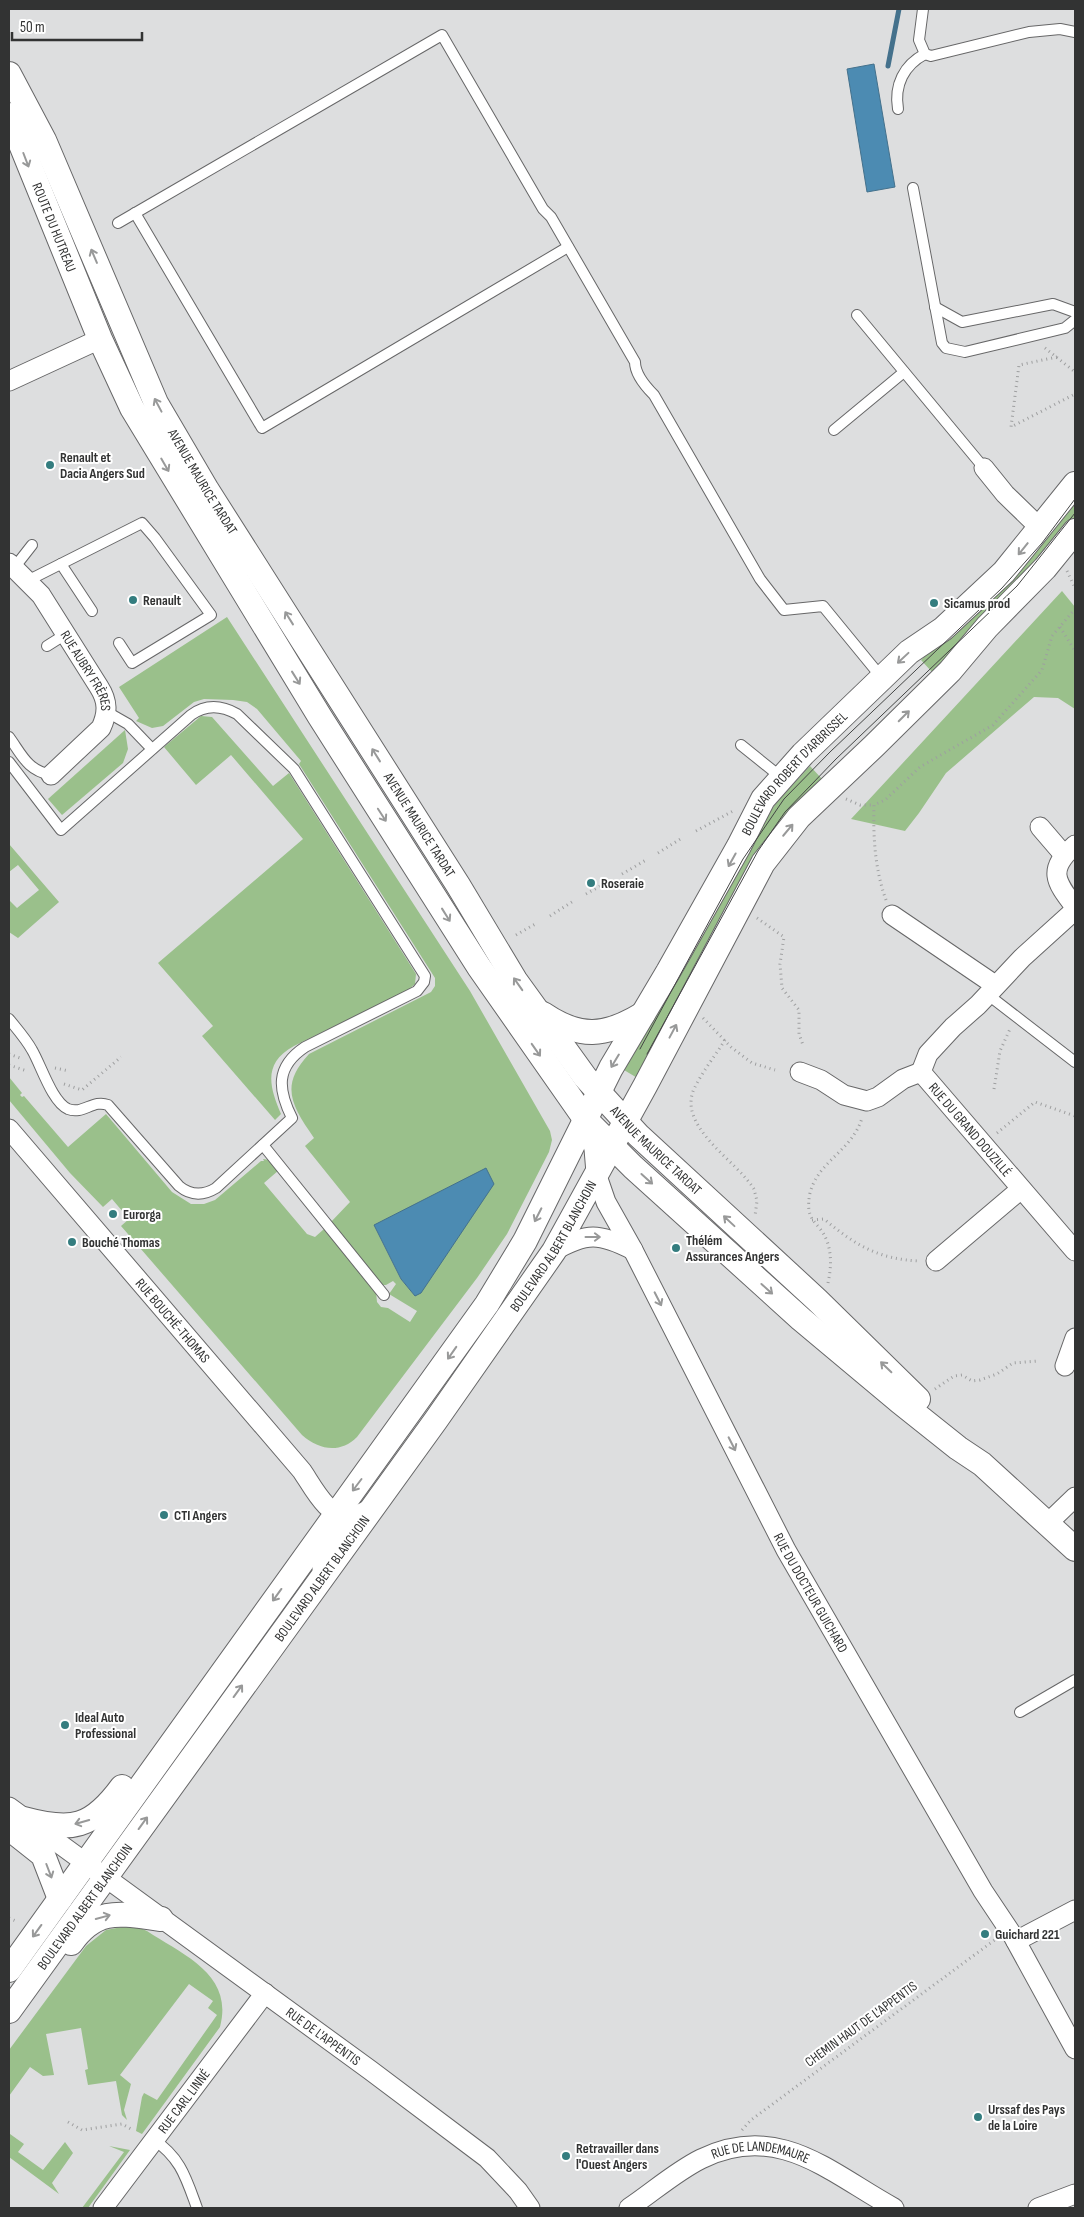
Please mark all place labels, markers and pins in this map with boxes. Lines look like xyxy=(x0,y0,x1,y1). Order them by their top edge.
place label: Renault et Dacia Angers Sud xyxy=(60,449,145,482)
marker: Renault et Dacia Angers Sud xyxy=(44,459,56,471)
place label: Renault xyxy=(143,592,182,609)
marker: Renault xyxy=(127,594,139,606)
place label: Sicamus prod xyxy=(944,595,1010,612)
marker: Sicamus prod xyxy=(928,597,940,609)
place label: Roseraie xyxy=(601,875,644,892)
marker: Roseraie xyxy=(585,877,597,889)
place label: Eurorga xyxy=(123,1206,161,1223)
marker: Eurorga xyxy=(107,1208,119,1220)
place label: Thélém Assurances Angers xyxy=(685,1232,779,1265)
place label: Bouché Thomas xyxy=(82,1234,160,1251)
marker: Bouché Thomas xyxy=(66,1236,78,1248)
marker: Thélém Assurances Angers xyxy=(670,1242,682,1254)
place label: CTI Angers xyxy=(174,1507,227,1524)
marker: CTI Angers xyxy=(158,1509,170,1521)
place label: Ideal Auto Professional xyxy=(75,1709,136,1742)
marker: Ideal Auto Professional xyxy=(59,1719,71,1731)
place label: Guichard 221 xyxy=(995,1926,1060,1943)
marker: Guichard 221 xyxy=(979,1928,991,1940)
place label: Urssaf des Pays de la Loire xyxy=(988,2101,1065,2134)
marker: Urssaf des Pays de la Loire xyxy=(972,2111,984,2123)
place label: Retravailler dans l'Ouest Angers xyxy=(576,2140,659,2173)
marker: Retravailler dans l'Ouest Angers xyxy=(560,2150,572,2162)

